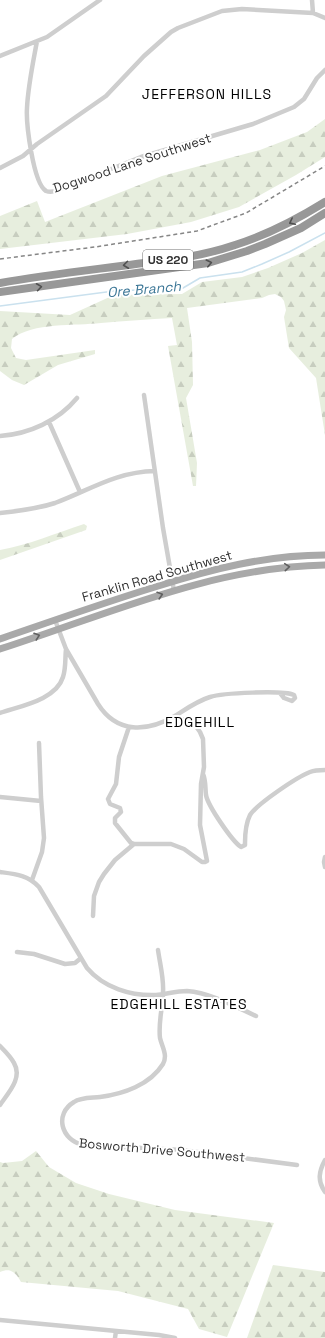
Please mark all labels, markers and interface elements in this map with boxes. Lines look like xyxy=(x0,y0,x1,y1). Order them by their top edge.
district label: JEFFERSON HILLS xyxy=(142,85,272,103)
street label: Dogwood Lane Southwest xyxy=(51,129,213,197)
one-way arrow xyxy=(288,217,296,224)
road number: US 220 xyxy=(143,250,193,270)
one-way arrow xyxy=(206,259,212,267)
one-way arrow xyxy=(123,260,130,269)
water label: Ore Branch xyxy=(106,277,182,301)
one-way arrow xyxy=(36,283,42,292)
street label: Franklin Road Southwest xyxy=(80,546,234,606)
one-way arrow xyxy=(284,562,290,571)
one-way arrow xyxy=(156,591,163,600)
one-way arrow xyxy=(33,633,40,641)
district label: EDGEHILL xyxy=(165,713,235,731)
district label: EDGEHILL ESTATES xyxy=(110,995,248,1013)
street label: Bosworth Drive Southwest xyxy=(78,1134,246,1166)

